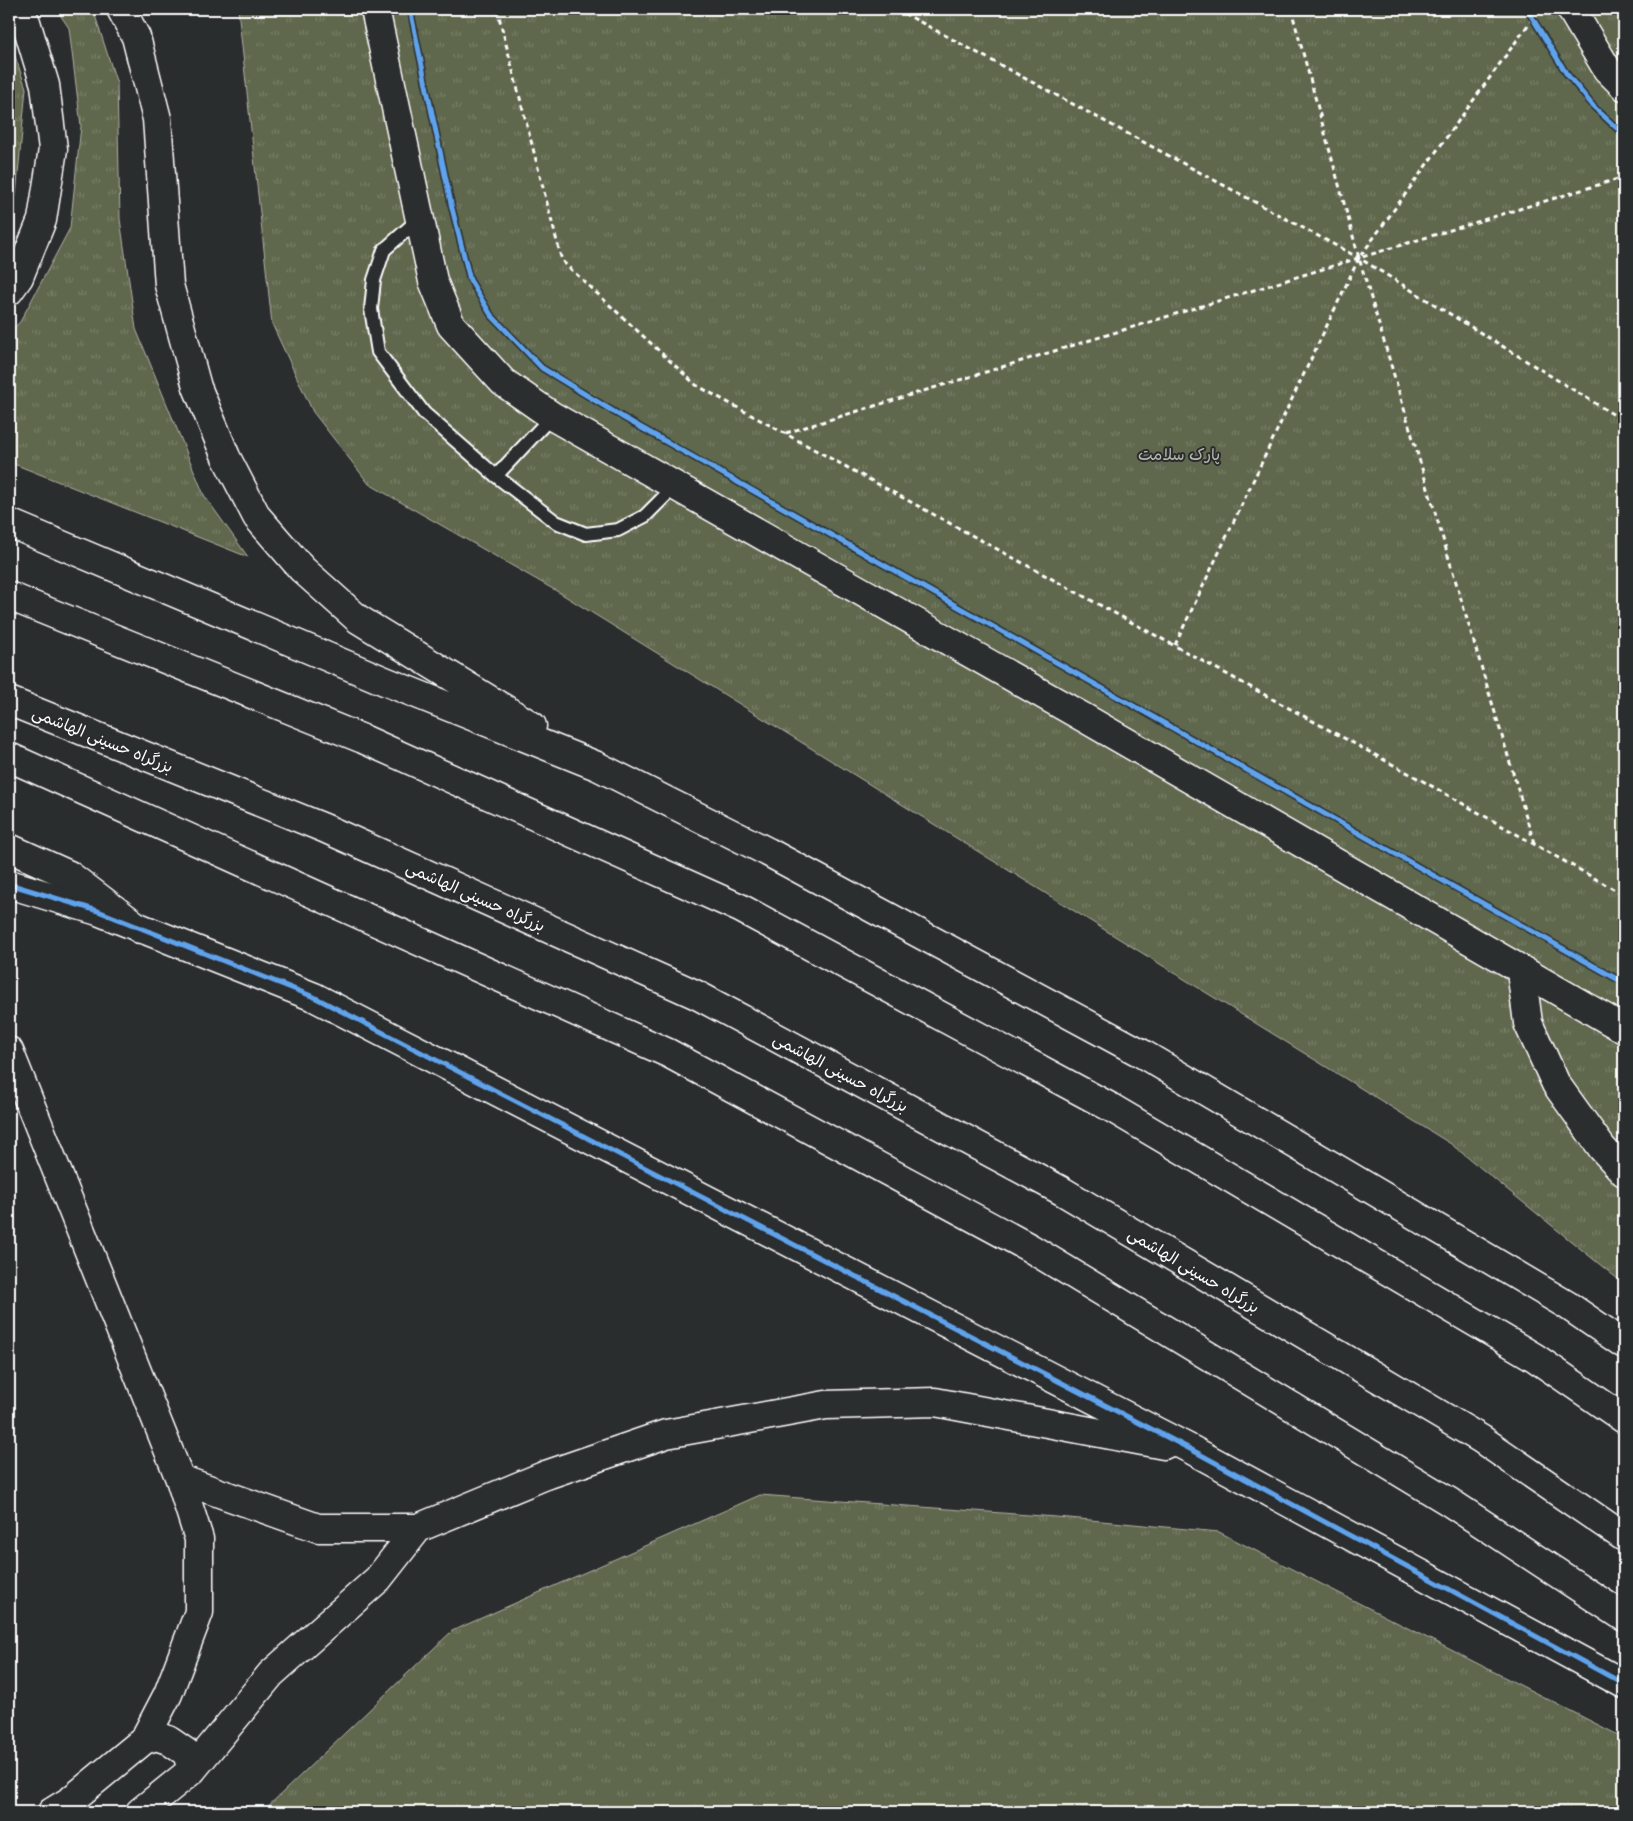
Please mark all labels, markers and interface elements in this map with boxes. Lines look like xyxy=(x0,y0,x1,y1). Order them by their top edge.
park label: پارک سلامت xyxy=(1138,445,1220,466)
street label: بزرگراه حسینی الهاشمی xyxy=(29,703,176,778)
street label: بزرگراه حسینی الهاشمی xyxy=(403,857,548,937)
street label: بزرگراه حسینی الهاشمی xyxy=(769,1029,911,1118)
street label: بزرگراه حسینی الهاشمی xyxy=(1124,1224,1263,1319)

